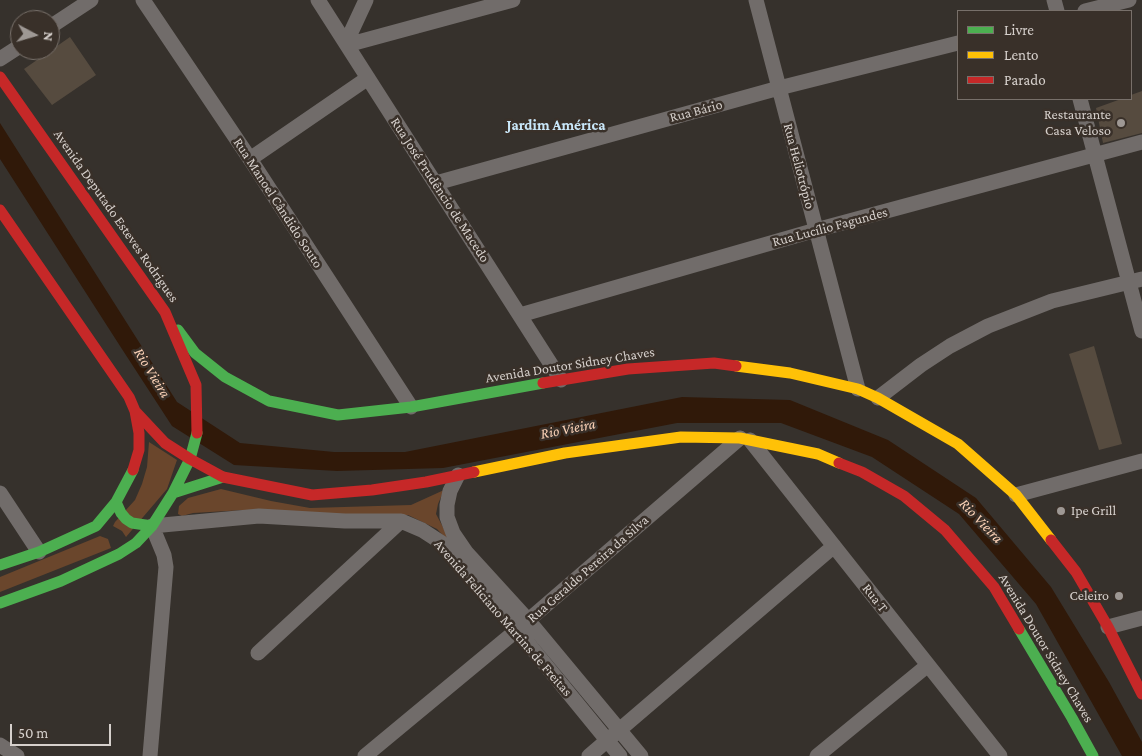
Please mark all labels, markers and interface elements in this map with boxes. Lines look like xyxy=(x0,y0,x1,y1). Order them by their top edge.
north arrow xyxy=(10,10,60,60)
legend xyxy=(957,10,1132,100)
text: Livre xyxy=(1004,22,1034,38)
text: N xyxy=(40,31,57,42)
text: Lento xyxy=(1004,47,1038,63)
text: Parado xyxy=(1004,72,1046,88)
street label: Rua Bário xyxy=(668,96,724,126)
place label: Restaurante Casa Veloso xyxy=(1044,107,1111,140)
street label: Rua José Prudêncio de Macedo xyxy=(387,114,493,266)
district label: Jardim América xyxy=(507,116,605,134)
marker: Restaurante Casa Veloso xyxy=(1115,117,1127,129)
street label: Rua Heliotrópio xyxy=(780,121,818,211)
street label: Avenida Deputado Esteves Rodrigues xyxy=(50,126,182,306)
street label: Rua Manoel Cândido Souto xyxy=(230,135,326,271)
street label: Rua Lucílio Fagundes xyxy=(771,204,889,250)
street label: Avenida Doutor Sidney Chaves xyxy=(484,343,656,387)
water label: Rio Vieira xyxy=(130,345,174,401)
water label: Rio Vieira xyxy=(539,415,597,443)
water label: Rio Vieira xyxy=(955,495,1007,547)
place label: Ipe Grill xyxy=(1071,503,1116,519)
marker: Ipe Grill xyxy=(1055,505,1067,517)
street label: Rua Geraldo Pereira da Silva xyxy=(524,512,652,626)
street label: Avenida Feliciano Martins de Freitas xyxy=(430,536,576,700)
street label: Avenida Doutor Sidney Chaves xyxy=(995,570,1097,726)
street label: Rua T xyxy=(859,580,891,616)
place label: Celeiro xyxy=(1070,588,1109,604)
marker: Celeiro xyxy=(1113,590,1125,602)
scale bar xyxy=(12,714,114,746)
text: 50 m xyxy=(18,725,48,741)

